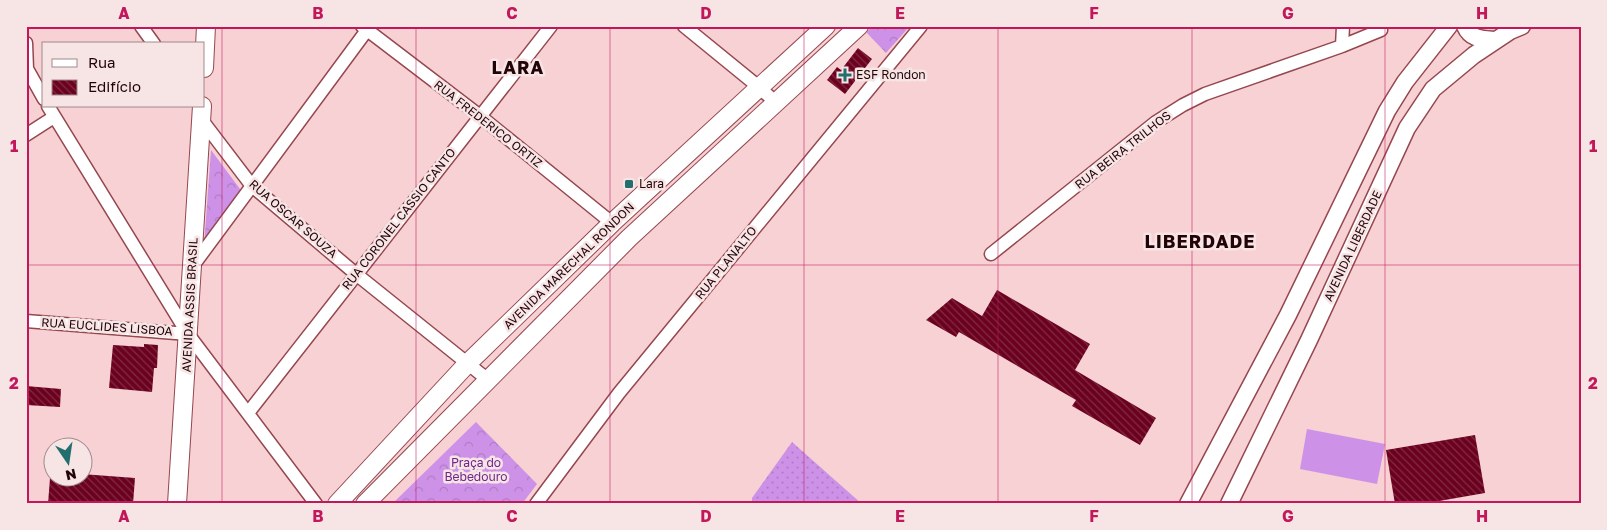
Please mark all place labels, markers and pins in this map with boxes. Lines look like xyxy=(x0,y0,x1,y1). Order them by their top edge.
place label: ESF Rondon xyxy=(856,67,926,82)
marker: ESF Rondon xyxy=(838,68,852,82)
place label: Lara xyxy=(639,176,664,191)
marker: Lara xyxy=(623,178,635,190)

